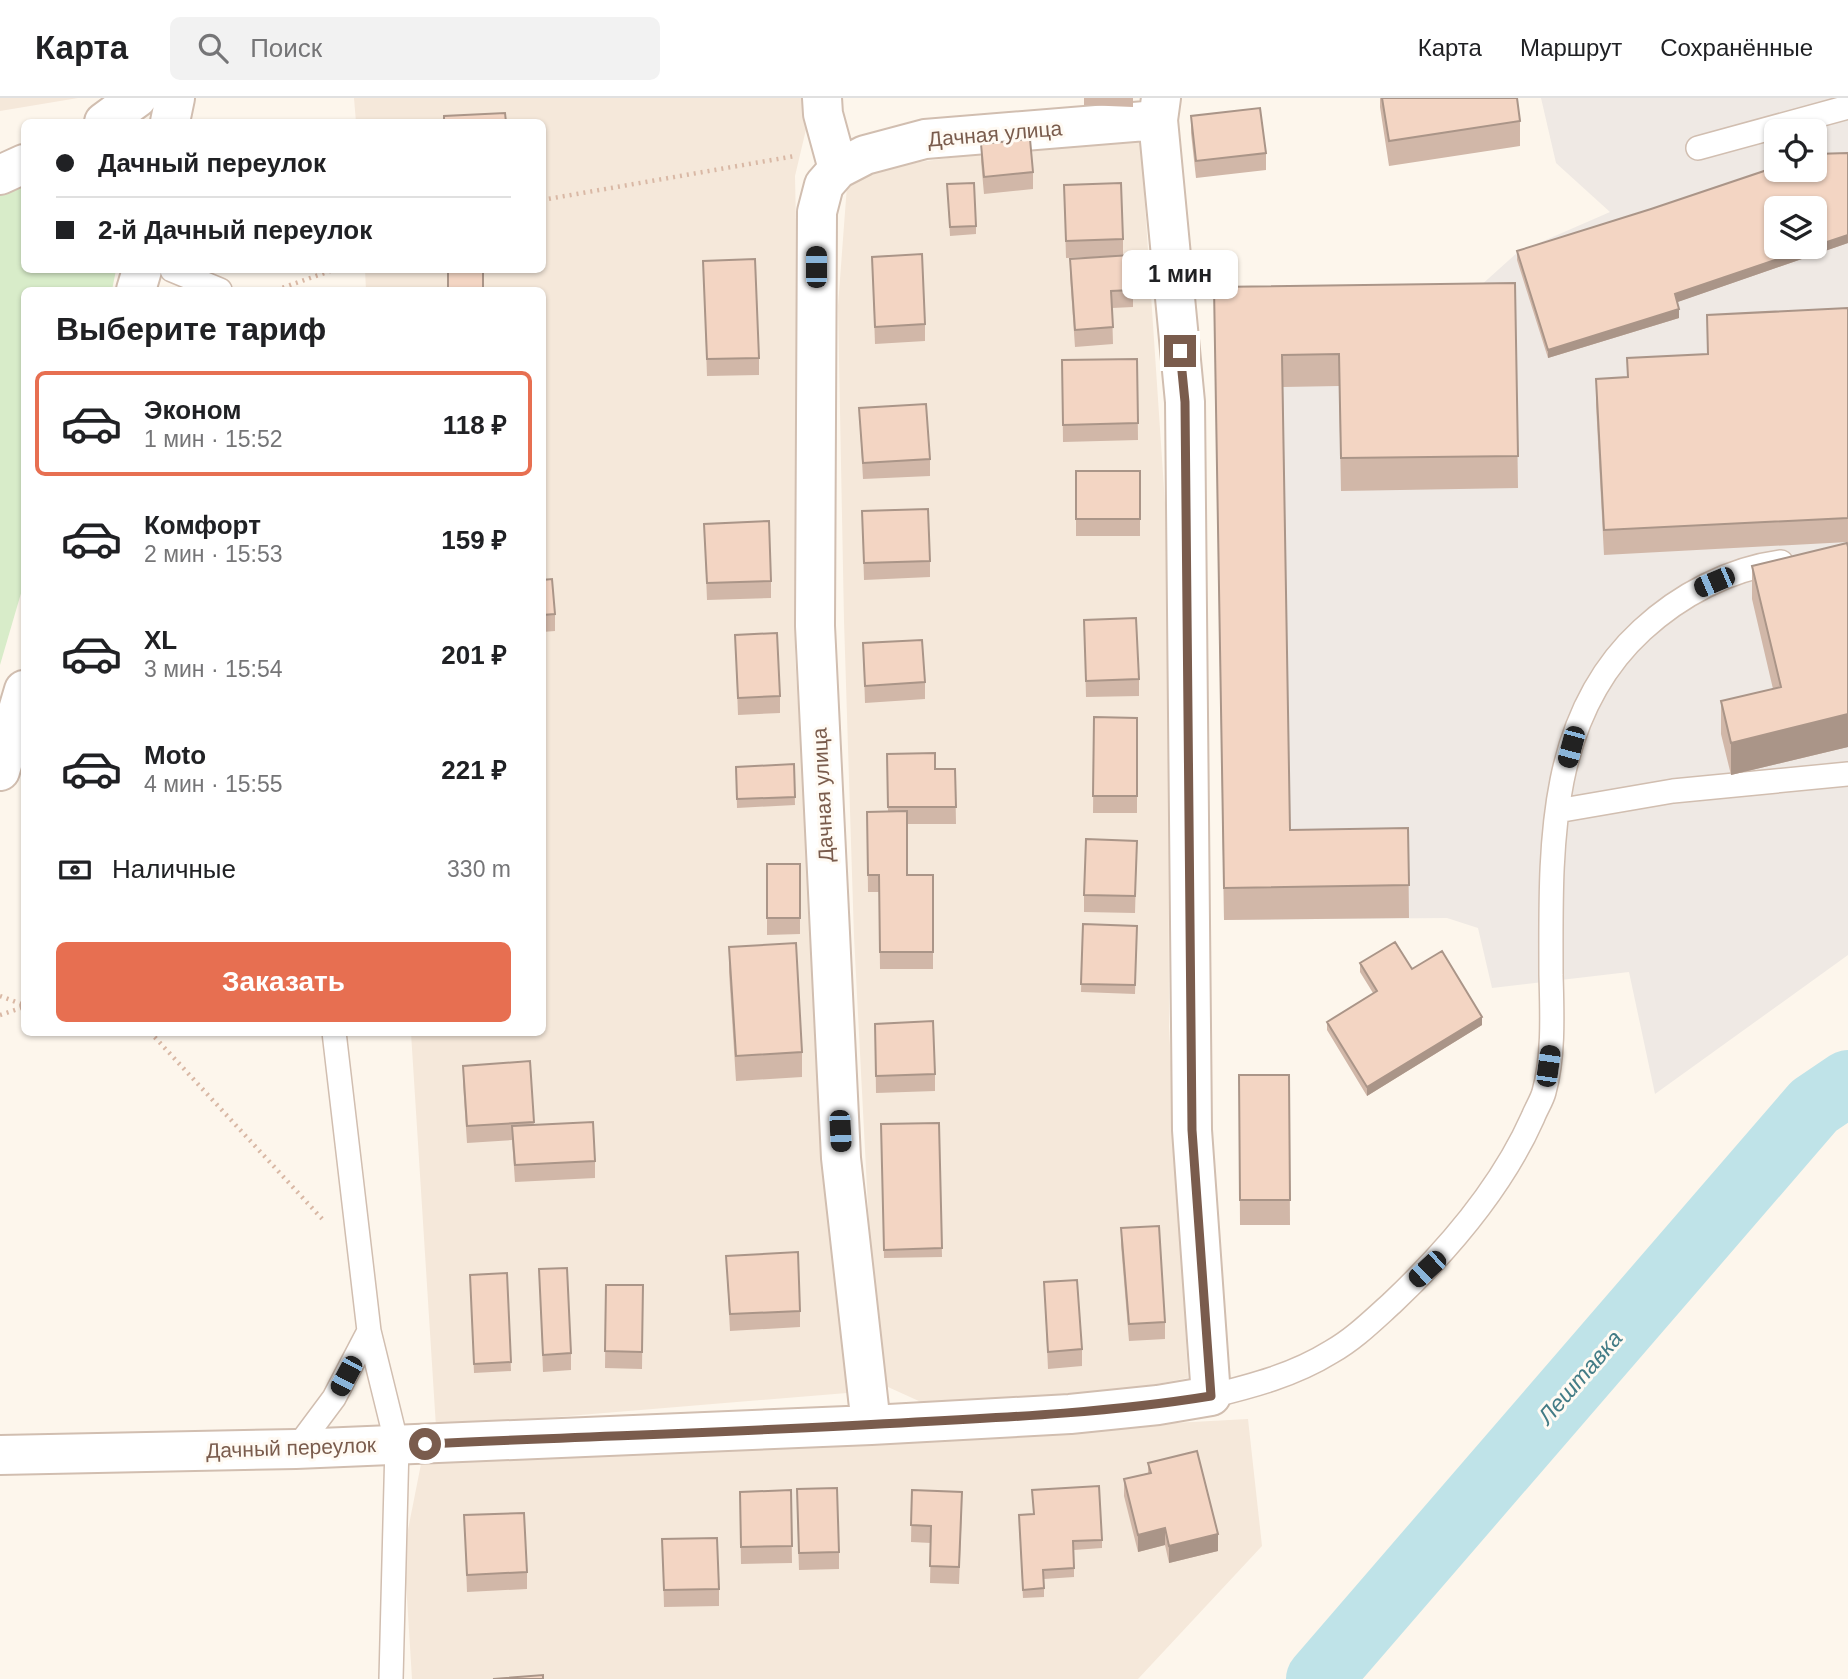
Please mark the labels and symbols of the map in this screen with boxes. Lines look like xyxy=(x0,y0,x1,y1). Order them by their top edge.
street label: Дачная улица xyxy=(927,116,1063,151)
car xyxy=(806,246,827,288)
callout: 1 мин xyxy=(1122,250,1238,299)
route end xyxy=(1164,335,1196,367)
car xyxy=(1691,564,1738,600)
car xyxy=(1556,724,1587,770)
street label: Дачная улица xyxy=(807,727,838,863)
car xyxy=(1535,1044,1562,1088)
car xyxy=(829,1109,852,1153)
car xyxy=(1405,1247,1450,1291)
water label: Лештавка xyxy=(1531,1325,1628,1430)
car xyxy=(327,1353,366,1399)
route start xyxy=(409,1428,441,1460)
street label: Дачный переулок xyxy=(206,1433,377,1462)

